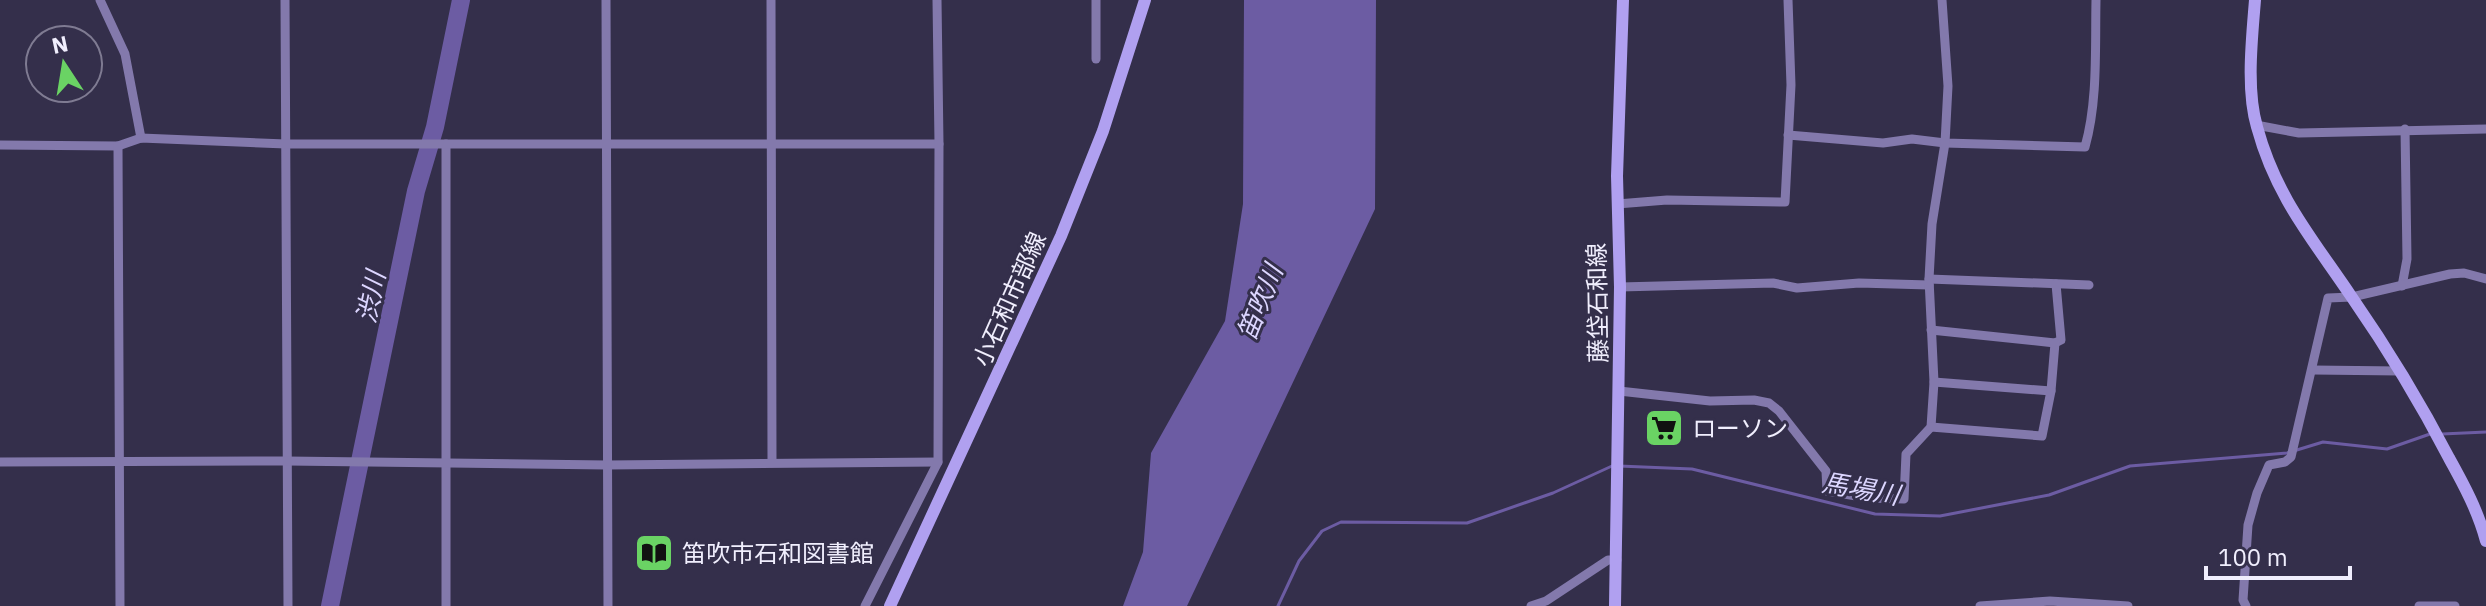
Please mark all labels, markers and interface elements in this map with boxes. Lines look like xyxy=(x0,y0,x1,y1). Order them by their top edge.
north arrow xyxy=(24,24,104,104)
text: N xyxy=(49,28,71,60)
street label: 小石和市部線 xyxy=(965,227,1053,371)
street label: 藤垈石和線 xyxy=(1580,243,1614,363)
water label: 笛吹川 xyxy=(1229,257,1290,345)
water label: 渋川 xyxy=(348,265,393,326)
supermarket icon: ローソン xyxy=(1643,407,1685,449)
place label: ローソン xyxy=(1692,412,1788,444)
water label: 馬場川 xyxy=(1820,464,1905,512)
scale bar xyxy=(2206,530,2350,580)
library icon: 笛吹市石和図書館 xyxy=(633,532,675,574)
place label: 笛吹市石和図書館 xyxy=(682,537,874,569)
text: 100 m xyxy=(2218,541,2288,573)

